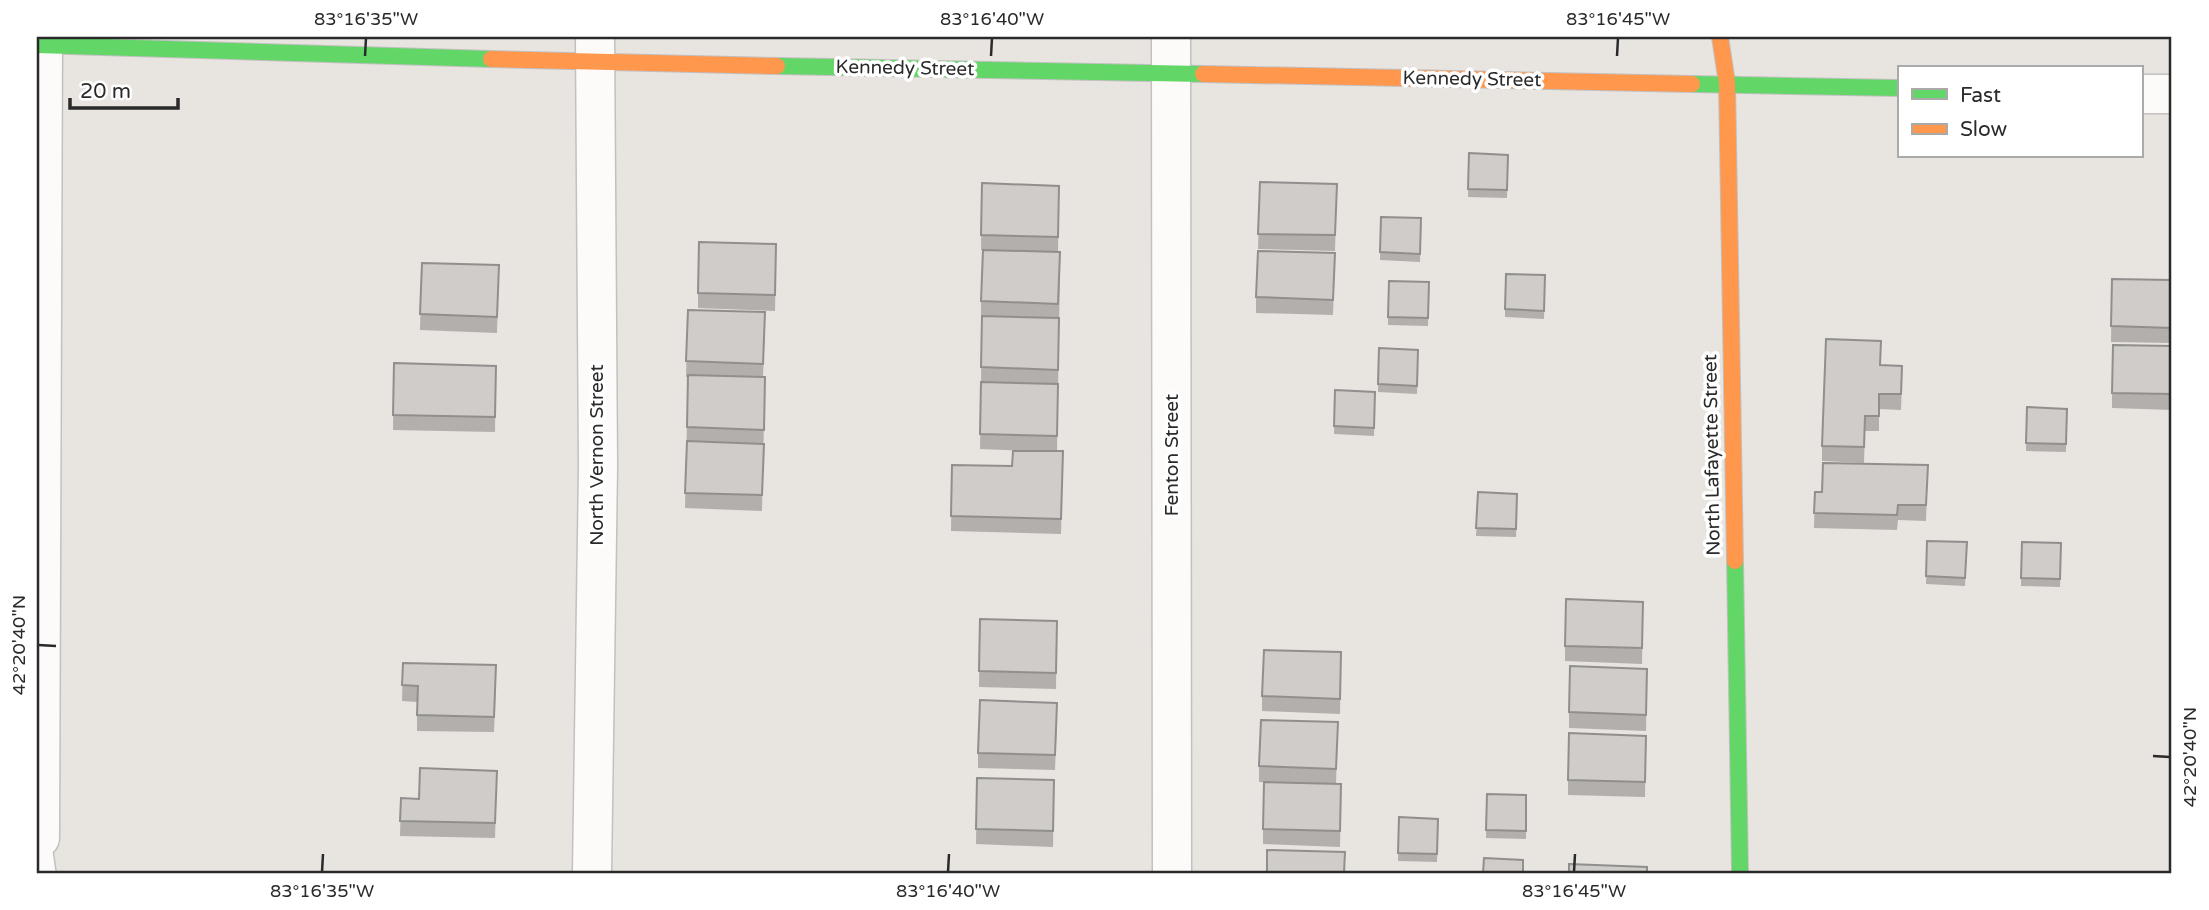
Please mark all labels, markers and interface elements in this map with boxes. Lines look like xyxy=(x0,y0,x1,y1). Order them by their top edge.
text: 83°16'35"W xyxy=(314,8,418,30)
text: 83°16'40"W xyxy=(940,8,1044,30)
text: 83°16'45"W xyxy=(1566,8,1670,30)
street label: Kennedy Street xyxy=(835,56,975,80)
scale bar xyxy=(70,66,178,110)
legend xyxy=(1898,66,2142,158)
street label: Kennedy Street xyxy=(1402,67,1542,91)
text: 20 m xyxy=(80,79,131,104)
text: Fast xyxy=(1960,83,2001,108)
text: Slow xyxy=(1960,117,2008,142)
street label: North Lafayette Street xyxy=(1699,354,1725,556)
street label: North Vernon Street xyxy=(586,364,608,546)
street label: Fenton Street xyxy=(1161,394,1183,516)
text: 42°20'40"N xyxy=(8,595,30,695)
text: 42°20'40"N xyxy=(2179,707,2201,807)
text: 83°16'35"W xyxy=(270,880,374,902)
text: 83°16'40"W xyxy=(896,880,1000,902)
text: 83°16'45"W xyxy=(1522,880,1626,902)

